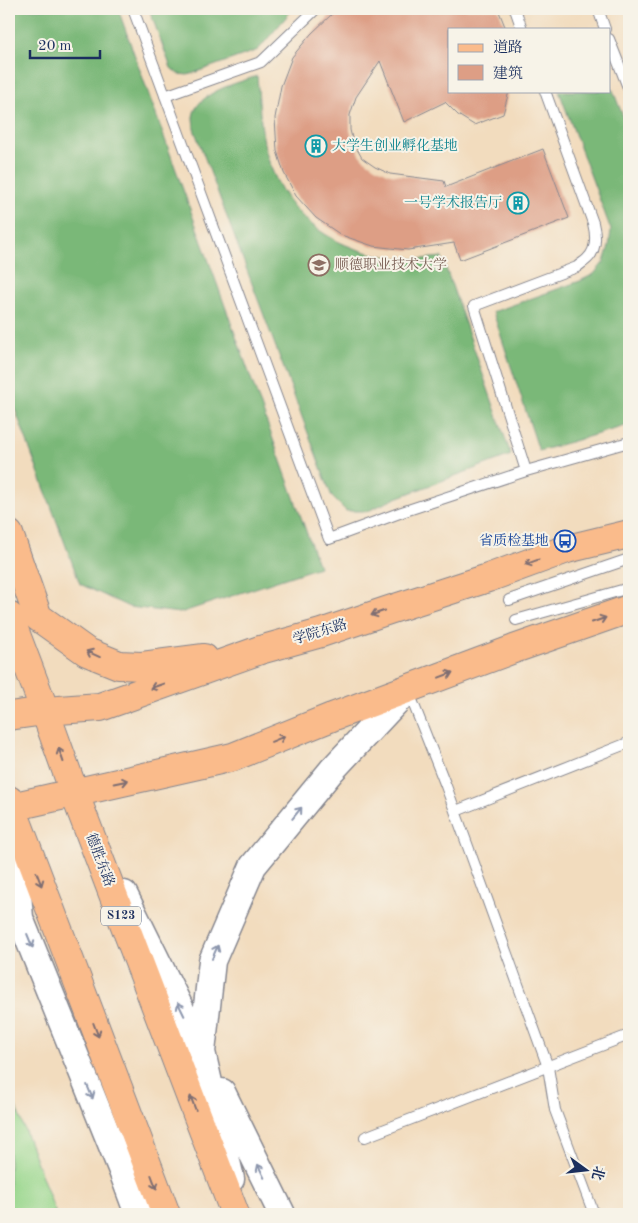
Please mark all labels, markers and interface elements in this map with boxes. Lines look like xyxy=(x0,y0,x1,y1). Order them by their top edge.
scale bar xyxy=(30,28,100,60)
legend xyxy=(448,28,610,92)
text: 20 m xyxy=(38,39,72,54)
text: 道路 xyxy=(493,39,523,56)
text: 建筑 xyxy=(493,65,523,82)
building icon: 大学生创业孵化基地 xyxy=(304,134,328,158)
place label: 大学生创业孵化基地 xyxy=(332,138,458,153)
building icon: 一号学术报告厅 xyxy=(506,191,530,215)
place label: 一号学术报告厅 xyxy=(404,195,502,210)
school or university icon: 顺德职业技术大学 xyxy=(307,253,331,277)
place label: 顺德职业技术大学 xyxy=(335,257,447,272)
bus stop icon: 省质检基地 xyxy=(553,529,577,553)
place label: 省质检基地 xyxy=(479,533,549,548)
one-way arrow xyxy=(525,558,540,567)
one-way arrow xyxy=(370,609,386,619)
one-way arrow xyxy=(590,615,606,624)
street label: 学院东路 xyxy=(291,616,349,647)
one-way arrow xyxy=(86,649,101,658)
one-way arrow xyxy=(438,670,453,679)
one-way arrow xyxy=(150,682,166,691)
one-way arrow xyxy=(270,734,285,744)
one-way arrow xyxy=(56,748,65,763)
one-way arrow xyxy=(113,777,129,786)
one-way arrow xyxy=(291,807,302,820)
street label: 德胜东路 xyxy=(83,831,118,889)
one-way arrow xyxy=(35,871,44,886)
road number: S123 xyxy=(101,906,141,926)
one-way arrow xyxy=(25,933,35,948)
one-way arrow xyxy=(211,945,221,960)
one-way arrow xyxy=(176,1002,185,1017)
one-way arrow xyxy=(92,1022,101,1038)
one-way arrow xyxy=(86,1084,95,1099)
one-way arrow xyxy=(188,1096,197,1112)
north arrow xyxy=(560,1146,610,1196)
one-way arrow xyxy=(255,1163,265,1178)
text: 北 xyxy=(589,1165,607,1182)
one-way arrow xyxy=(150,1174,159,1189)

